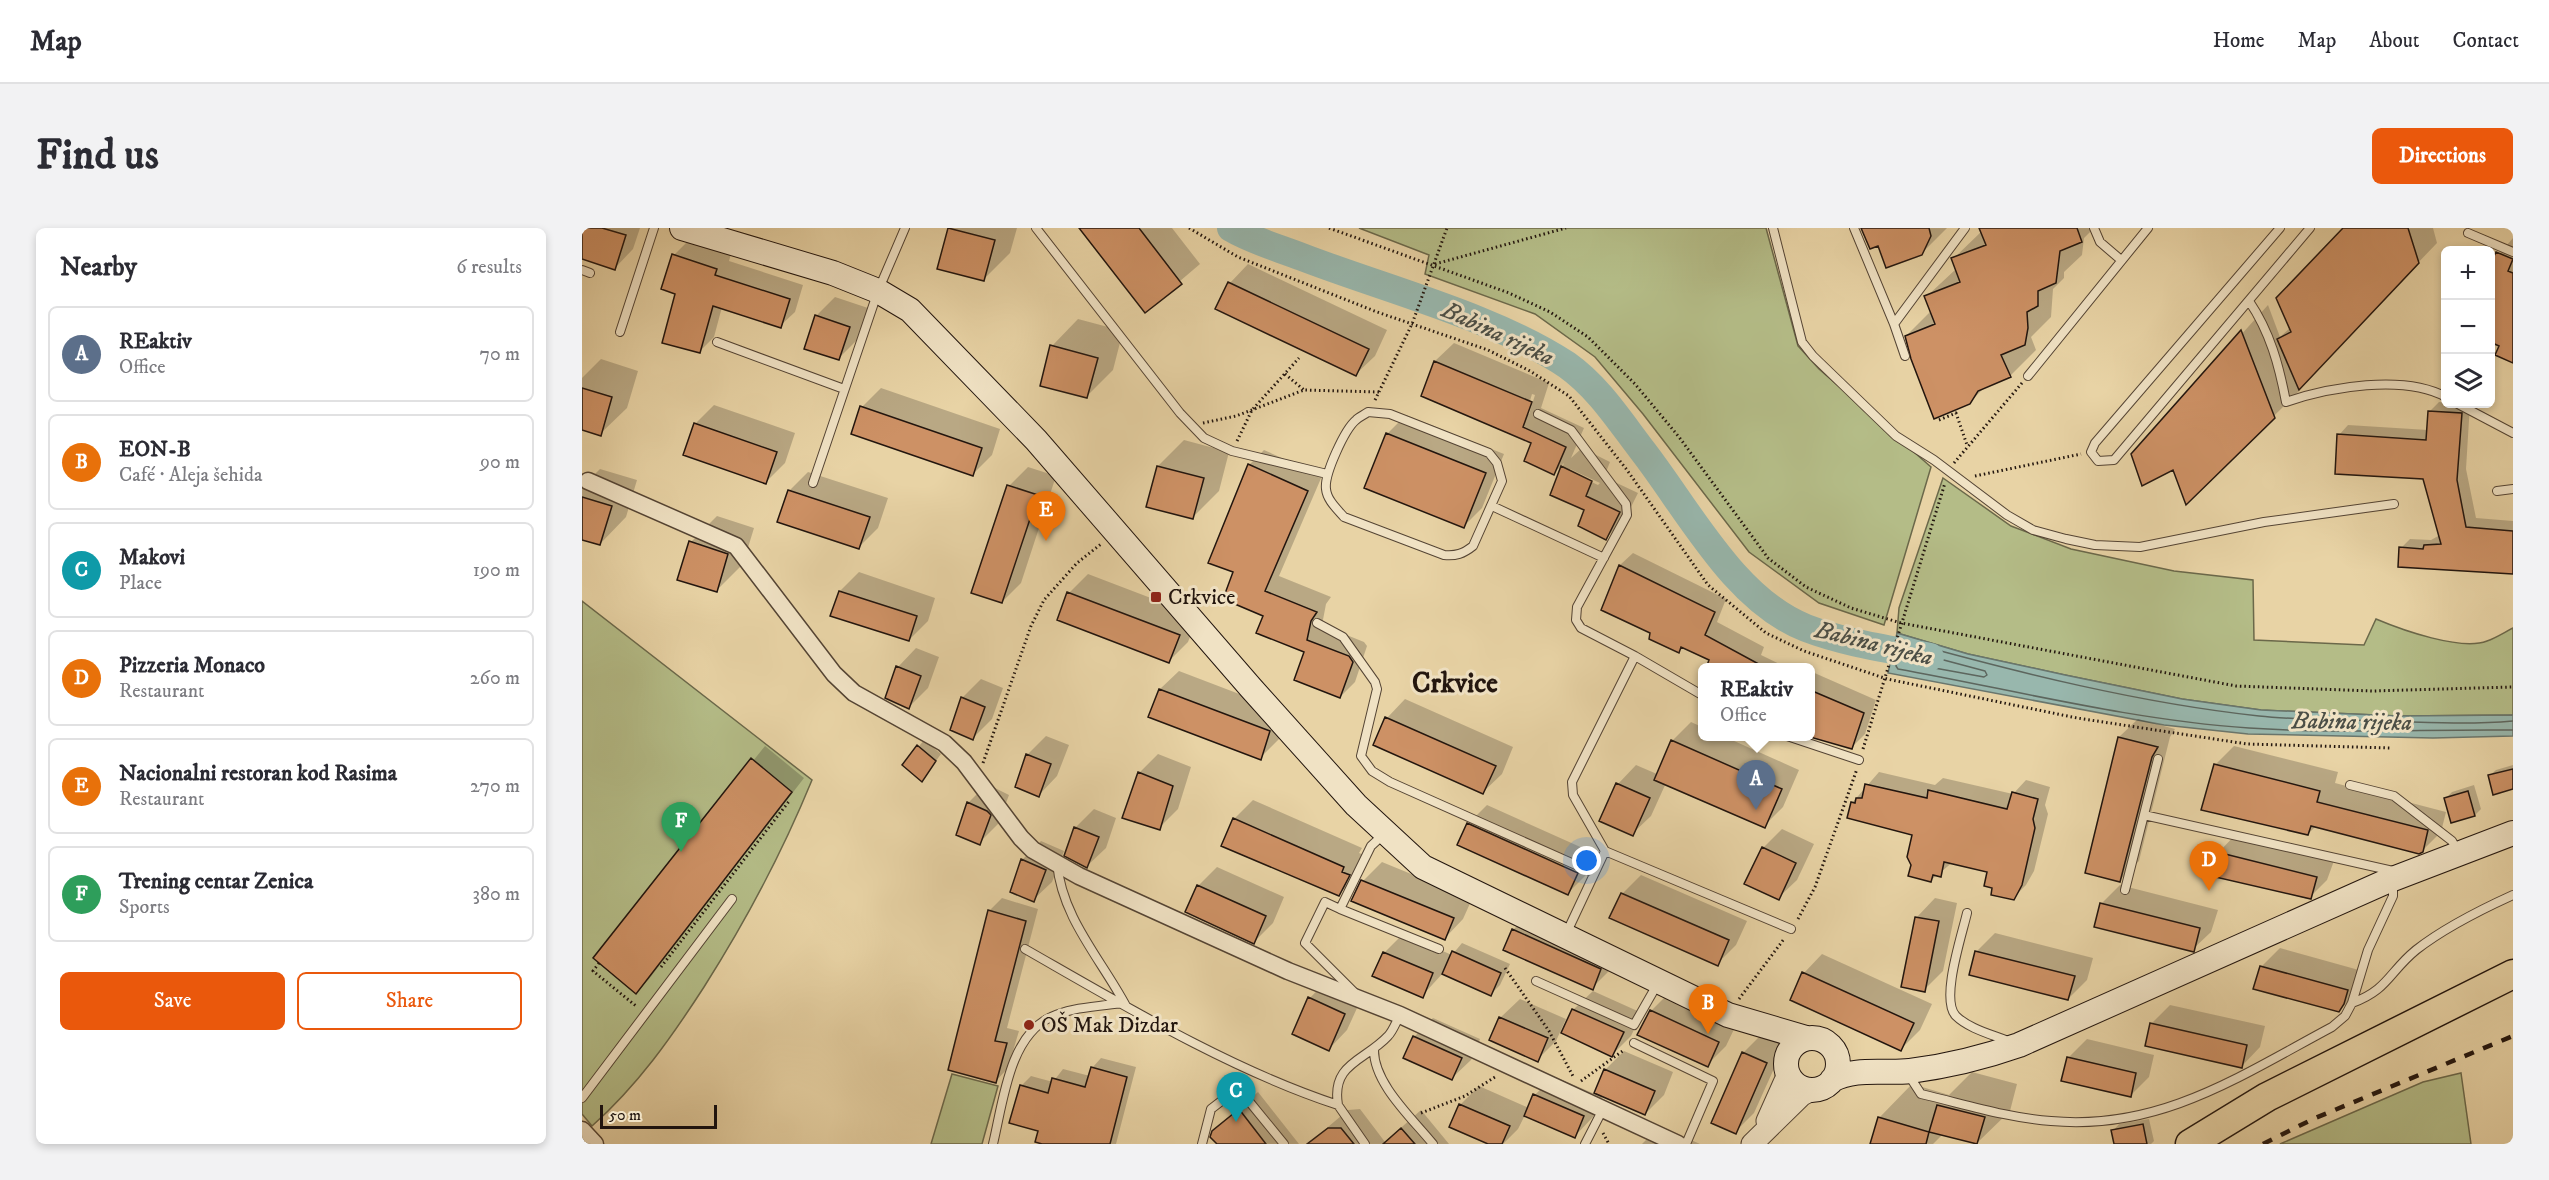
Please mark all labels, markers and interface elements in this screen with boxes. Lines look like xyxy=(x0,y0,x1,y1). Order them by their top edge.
text: Map xyxy=(30,24,82,59)
text: Home xyxy=(2213,28,2265,54)
text: Map xyxy=(2298,28,2336,54)
text: About xyxy=(2369,28,2420,54)
text: Contact xyxy=(2453,28,2519,54)
button: Directions xyxy=(2372,128,2513,184)
text: Find us xyxy=(36,130,159,182)
map controls xyxy=(2441,246,2495,408)
button: + xyxy=(2441,246,2495,300)
text: Nearby xyxy=(60,251,137,284)
text: 6 results xyxy=(456,255,522,280)
water label: Babina rijeka xyxy=(1436,295,1559,373)
button: − xyxy=(2441,300,2495,354)
text: REaktiv xyxy=(119,328,192,355)
text: A xyxy=(75,342,88,367)
text: 70 m xyxy=(479,342,520,367)
button: layers xyxy=(2441,354,2495,408)
text: Office xyxy=(119,355,166,380)
text: EON-B xyxy=(119,436,191,463)
text: B xyxy=(75,450,88,475)
text: 90 m xyxy=(480,450,520,475)
text: Café · Aleja šehida xyxy=(119,463,262,488)
pin: E xyxy=(1026,492,1066,541)
text: Makovi xyxy=(119,544,185,571)
text: C xyxy=(75,558,88,583)
text: 190 m xyxy=(473,558,520,583)
text: Place xyxy=(119,571,162,596)
place label: Crkvice xyxy=(1168,584,1235,611)
marker: Crkvice xyxy=(1149,590,1163,604)
water label: Babina rijeka xyxy=(1811,615,1936,673)
text: Pizzeria Monaco xyxy=(119,652,265,679)
popup xyxy=(1698,663,1815,741)
text: D xyxy=(74,666,89,691)
text: 260 m xyxy=(470,666,520,691)
district label: Crkvice xyxy=(1412,666,1498,701)
text: REaktiv xyxy=(1720,676,1793,703)
text: Restaurant xyxy=(119,679,204,704)
text: Office xyxy=(1720,703,1767,728)
water label: Babina rijeka xyxy=(2291,706,2412,738)
text: Nacionalni restoran kod Rasima xyxy=(119,760,397,787)
pin: A xyxy=(1736,760,1776,810)
text: E xyxy=(74,774,89,799)
text: 270 m xyxy=(470,774,520,799)
text: Restaurant xyxy=(119,787,204,812)
pin: F xyxy=(662,802,700,852)
pin: D xyxy=(2190,842,2228,891)
your location xyxy=(1572,846,1601,875)
text: Trening centar Zenica xyxy=(119,868,313,895)
text: F xyxy=(75,882,88,907)
text: 380 m xyxy=(472,882,520,907)
text: Sports xyxy=(119,895,170,920)
button: Save xyxy=(60,972,285,1030)
button: Share xyxy=(297,972,522,1030)
pin: B xyxy=(1688,984,1728,1034)
place label: OŠ Mak Dizdar xyxy=(1041,1011,1179,1039)
marker: OŠ Mak Dizdar xyxy=(1022,1018,1036,1032)
pin: C xyxy=(1216,1072,1256,1122)
scale bar xyxy=(600,1102,717,1130)
text: 50 m xyxy=(609,1105,641,1125)

